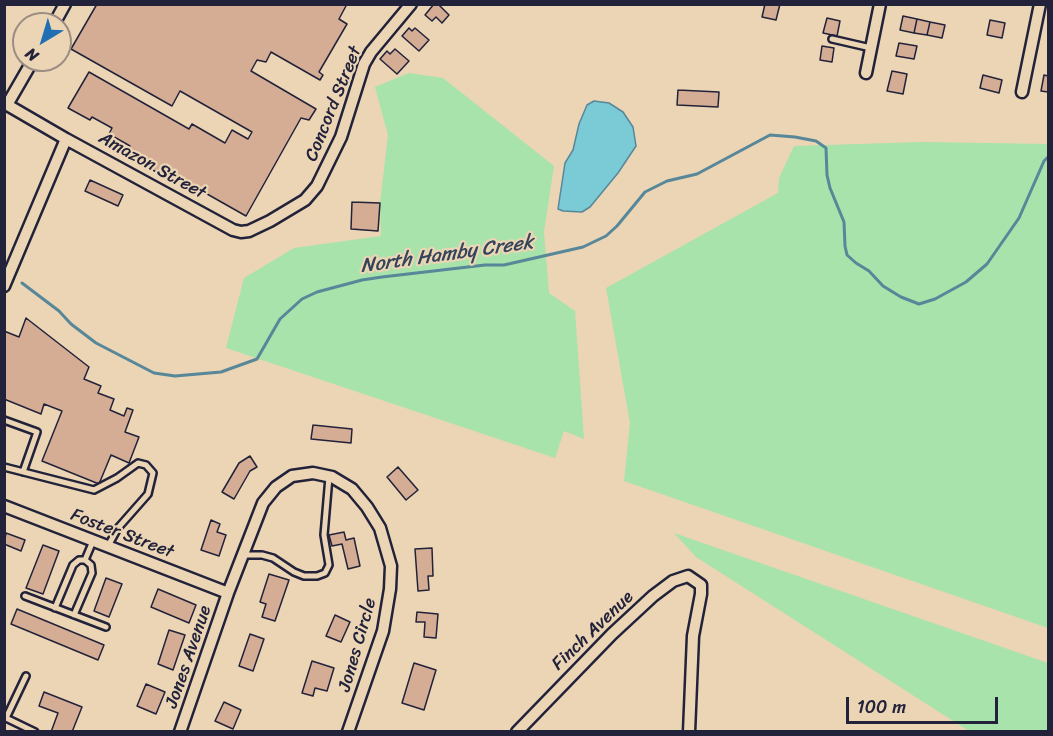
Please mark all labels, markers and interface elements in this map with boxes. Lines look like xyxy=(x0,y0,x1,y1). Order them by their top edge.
north arrow xyxy=(12,12,72,72)
text: N xyxy=(19,40,45,70)
street label: Concord Street xyxy=(301,43,367,165)
street label: Amazon Street xyxy=(95,128,209,204)
water label: North Hamby Creek xyxy=(359,231,535,279)
street label: Foster Street xyxy=(67,504,177,564)
street label: Finch Avenue xyxy=(548,587,638,675)
street label: Jones Circle xyxy=(334,596,382,694)
street label: Jones Avenue xyxy=(161,603,217,711)
scale bar xyxy=(849,685,1000,723)
text: 100 m xyxy=(857,691,906,723)

